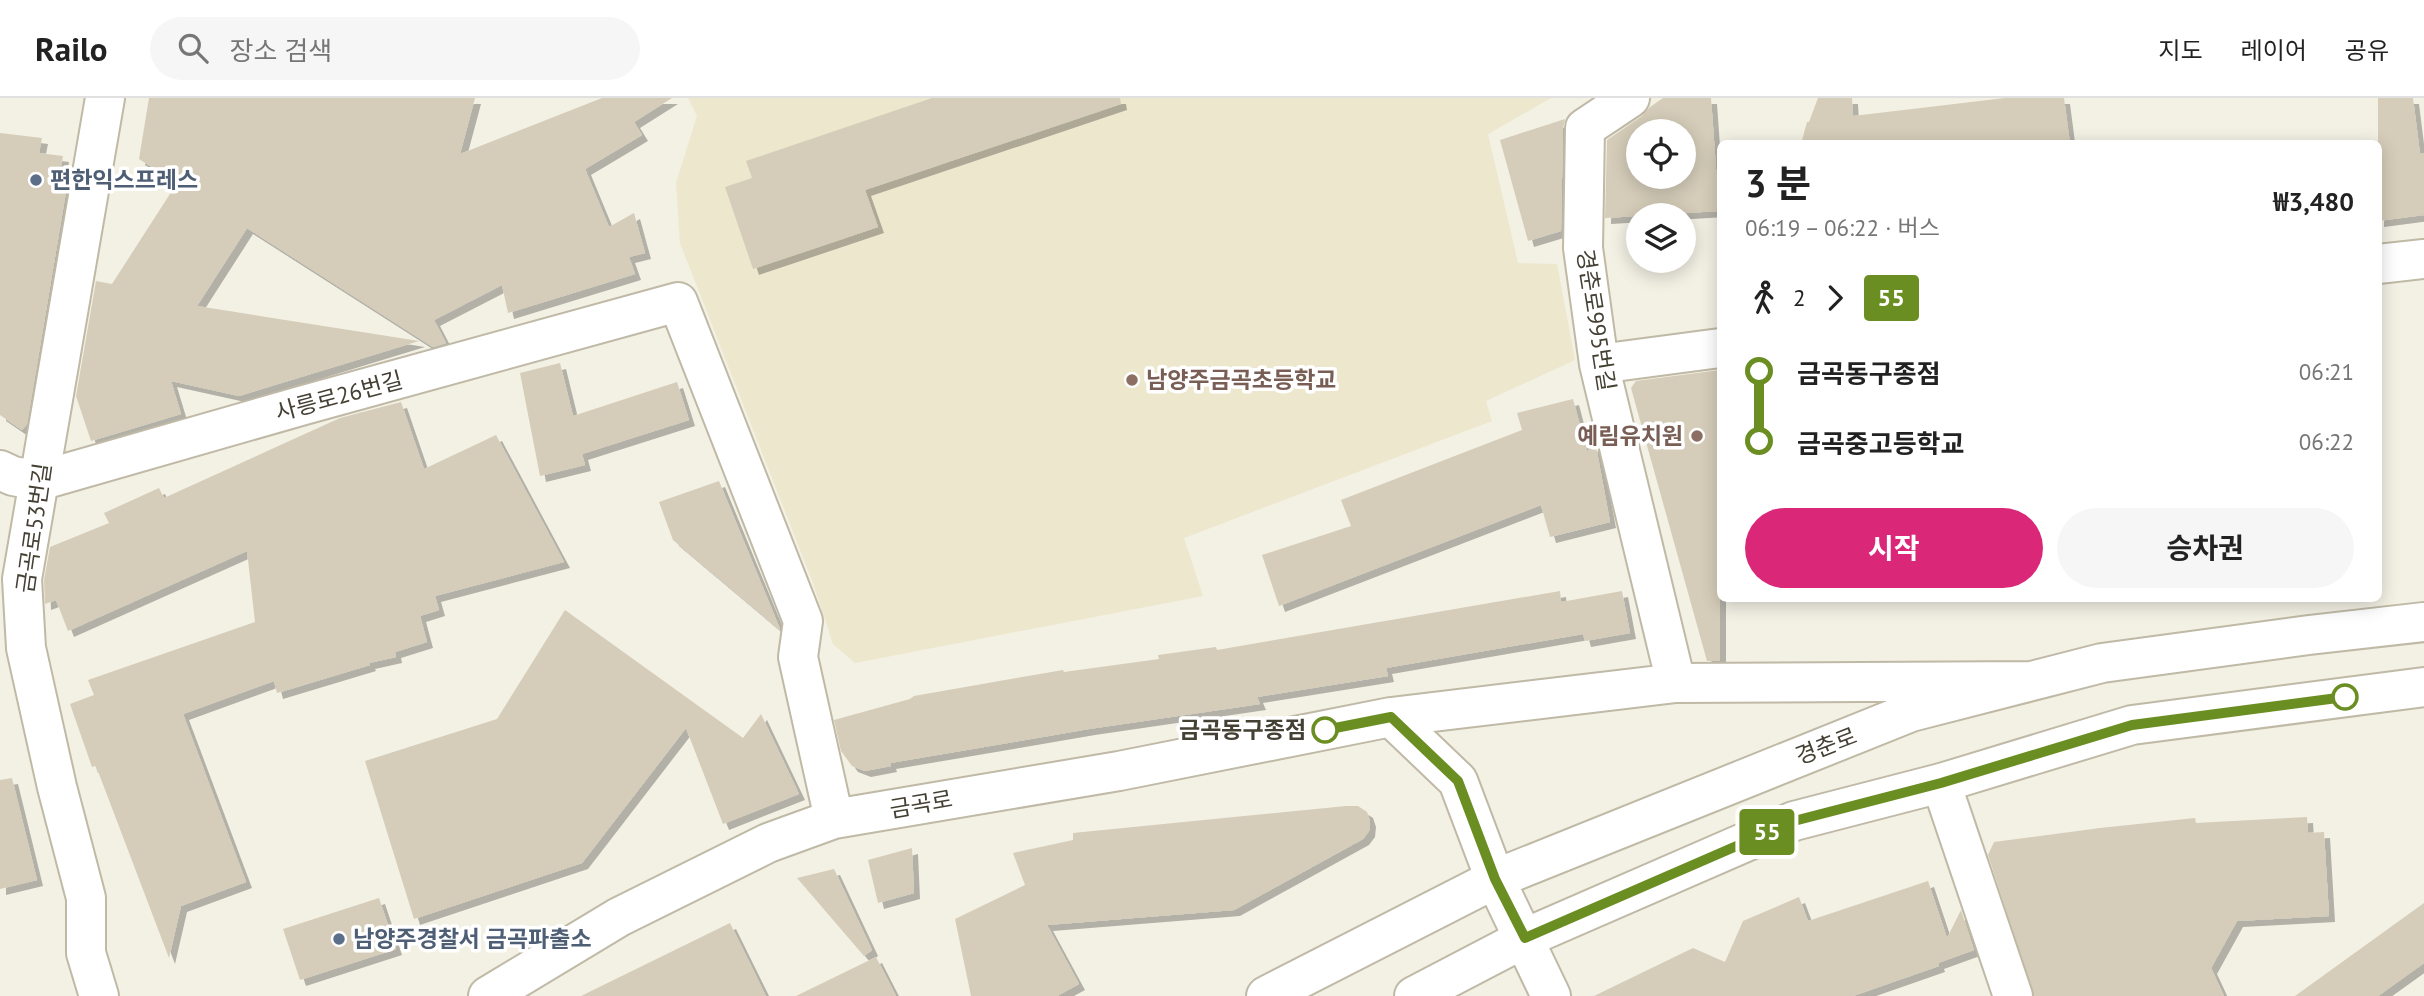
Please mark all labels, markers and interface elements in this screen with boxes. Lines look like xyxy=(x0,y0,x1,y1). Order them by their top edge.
search box xyxy=(150,17,640,80)
text: Railo xyxy=(35,27,108,70)
icon: search xyxy=(174,29,212,67)
text: 장소 검색 xyxy=(230,34,332,67)
text: 지도 xyxy=(2158,35,2203,66)
text: 레이어 xyxy=(2241,35,2307,66)
text: 공유 xyxy=(2345,35,2389,66)
map controls xyxy=(1626,119,1696,273)
button: locate xyxy=(1626,119,1696,189)
text: 3 분 xyxy=(1745,158,1811,207)
place label: 편한익스프레스 xyxy=(50,165,198,194)
marker: 편한익스프레스 xyxy=(28,172,44,188)
text: ₩3,480 xyxy=(2273,185,2354,218)
button: layers xyxy=(1626,203,1696,273)
text: 06:19 – 06:22 · 버스 xyxy=(1745,213,1940,242)
street label: 경춘로995번길 xyxy=(1571,247,1622,393)
icon: walk xyxy=(1745,279,1783,317)
icon: forward xyxy=(1816,279,1854,317)
text: 55 xyxy=(1878,282,1905,313)
text: 2 xyxy=(1793,283,1806,312)
text: 금곡동구종점 xyxy=(1797,357,1941,390)
text: 06:21 xyxy=(2299,357,2354,386)
street label: 사릉로26번길 xyxy=(272,365,406,426)
place label: 남양주금곡초등학교 xyxy=(1146,365,1336,394)
marker: 남양주금곡초등학교 xyxy=(1124,372,1140,388)
place label: 예림유치원 xyxy=(1577,421,1683,450)
text: 금곡중고등학교 xyxy=(1797,427,1964,460)
text: 06:22 xyxy=(2299,427,2354,456)
marker: 예림유치원 xyxy=(1689,428,1705,444)
street label: 금곡로53번길 xyxy=(10,461,57,595)
button: 시작 xyxy=(1745,508,2043,588)
button: 승차권 xyxy=(2057,508,2354,588)
unlabelled marker xyxy=(2332,684,2358,710)
place label: 금곡동구종점 xyxy=(1179,715,1306,744)
marker: 금곡동구종점 xyxy=(1312,717,1338,743)
street label: 경춘로 xyxy=(1791,721,1861,770)
street label: 금곡로 xyxy=(887,784,955,823)
line badge: 55 xyxy=(1736,809,1798,855)
text: 55 xyxy=(1753,816,1781,847)
place label: 남양주경찰서 금곡파출소 xyxy=(353,924,592,953)
marker: 남양주경찰서 금곡파출소 xyxy=(331,931,347,947)

